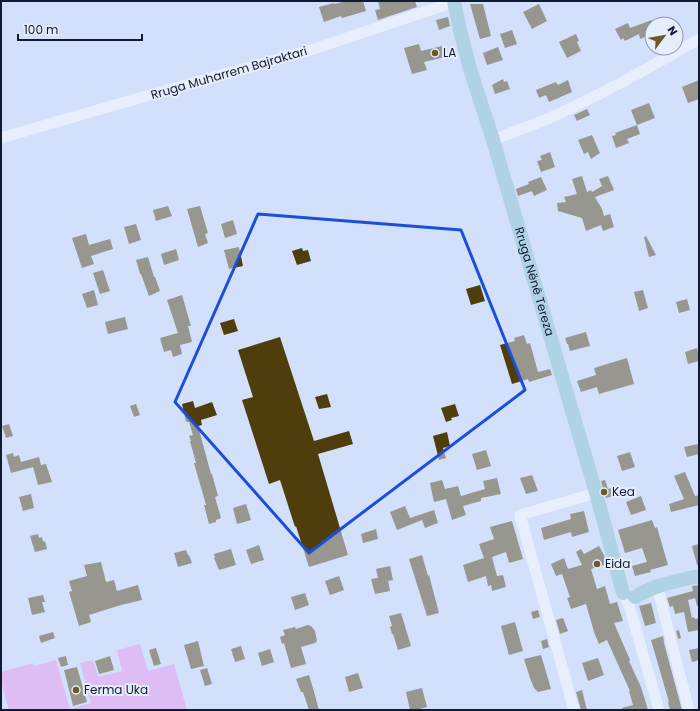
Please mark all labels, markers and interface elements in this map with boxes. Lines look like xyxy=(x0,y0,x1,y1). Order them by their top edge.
scale bar xyxy=(18,16,142,42)
north arrow xyxy=(644,16,684,56)
text: 100 m xyxy=(24,21,58,38)
text: N xyxy=(664,23,681,38)
street label: Rruga Muharrem Bajraktari xyxy=(149,42,309,103)
place label: LA xyxy=(443,44,456,61)
marker: LA xyxy=(430,48,440,58)
street label: Rruga Nënë Tereza xyxy=(511,225,559,338)
place label: Kea xyxy=(612,483,635,500)
marker: Kea xyxy=(599,487,609,497)
place label: Eida xyxy=(605,555,630,572)
marker: Eida xyxy=(592,559,602,569)
place label: Ferma Uka xyxy=(84,681,148,698)
marker: Ferma Uka xyxy=(71,685,81,695)

